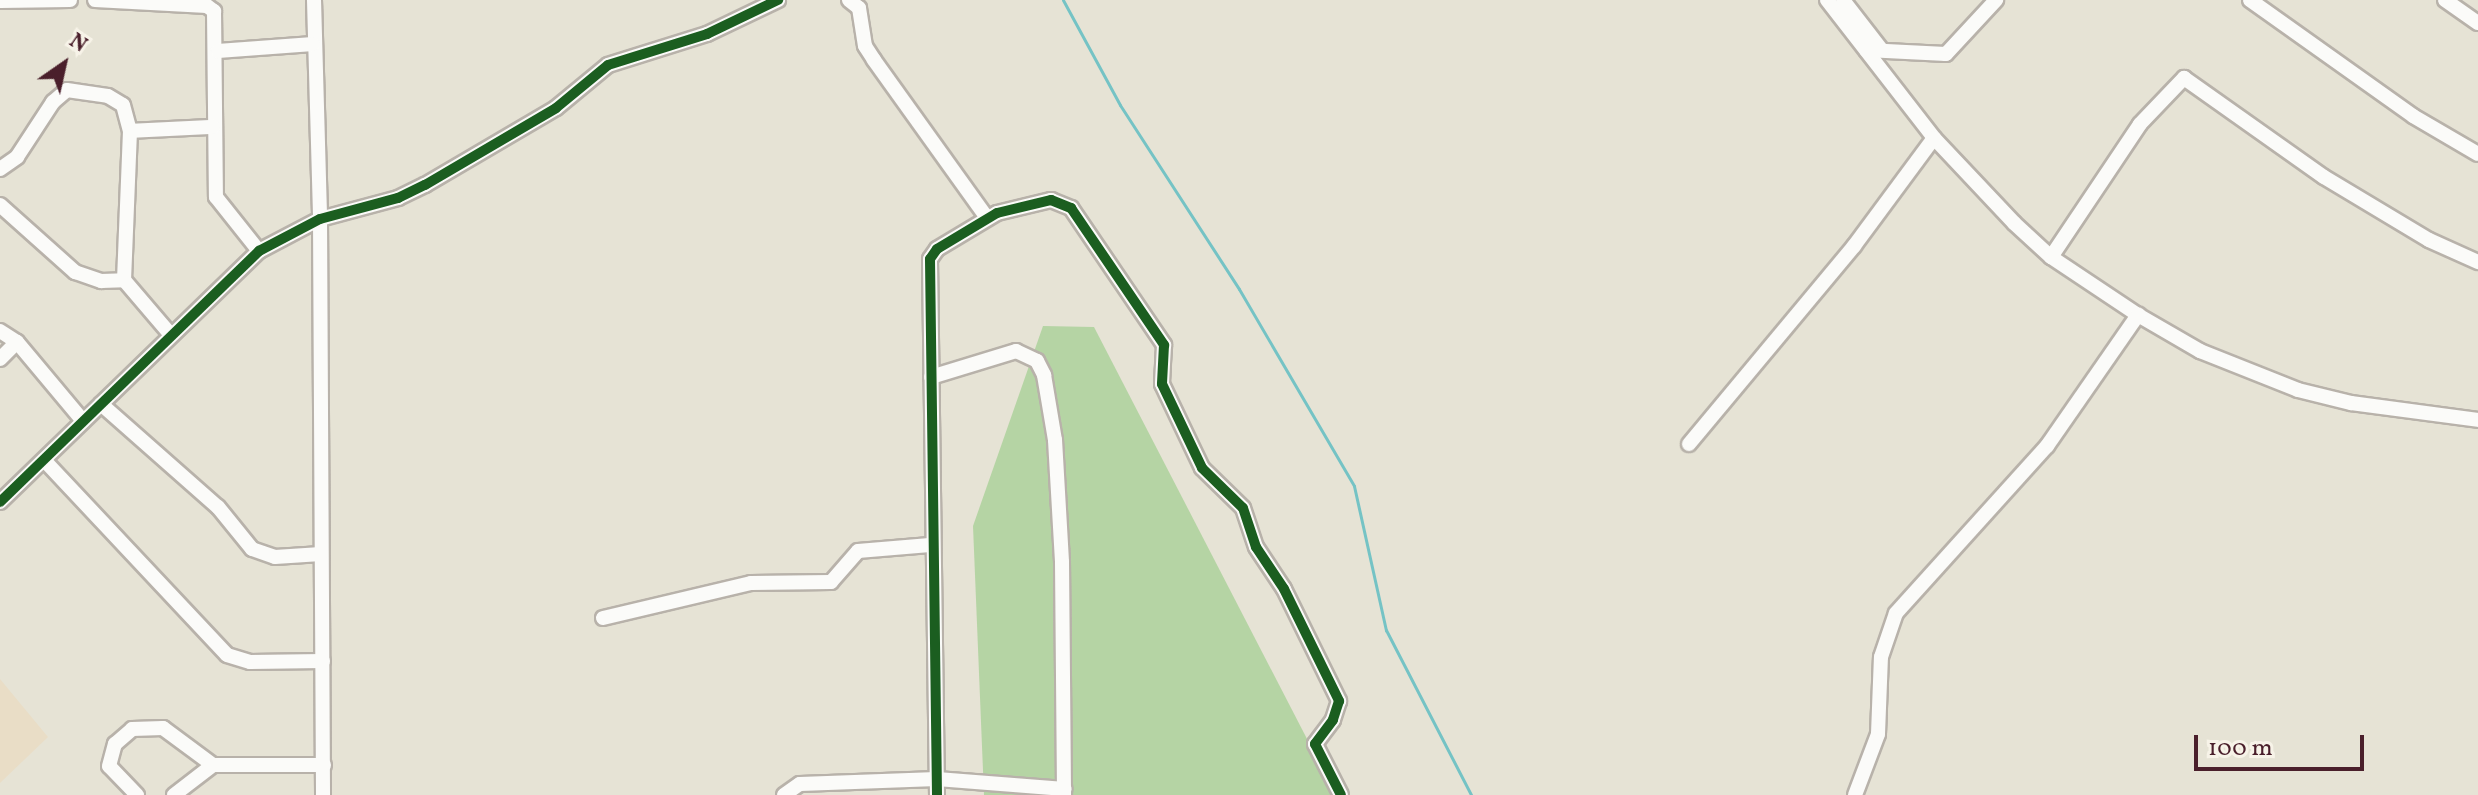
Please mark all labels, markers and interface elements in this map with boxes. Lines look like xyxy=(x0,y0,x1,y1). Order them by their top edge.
north arrow xyxy=(24,24,104,104)
text: N xyxy=(62,26,93,61)
scale bar xyxy=(2198,719,2368,769)
text: 100 m xyxy=(2208,732,2273,766)

